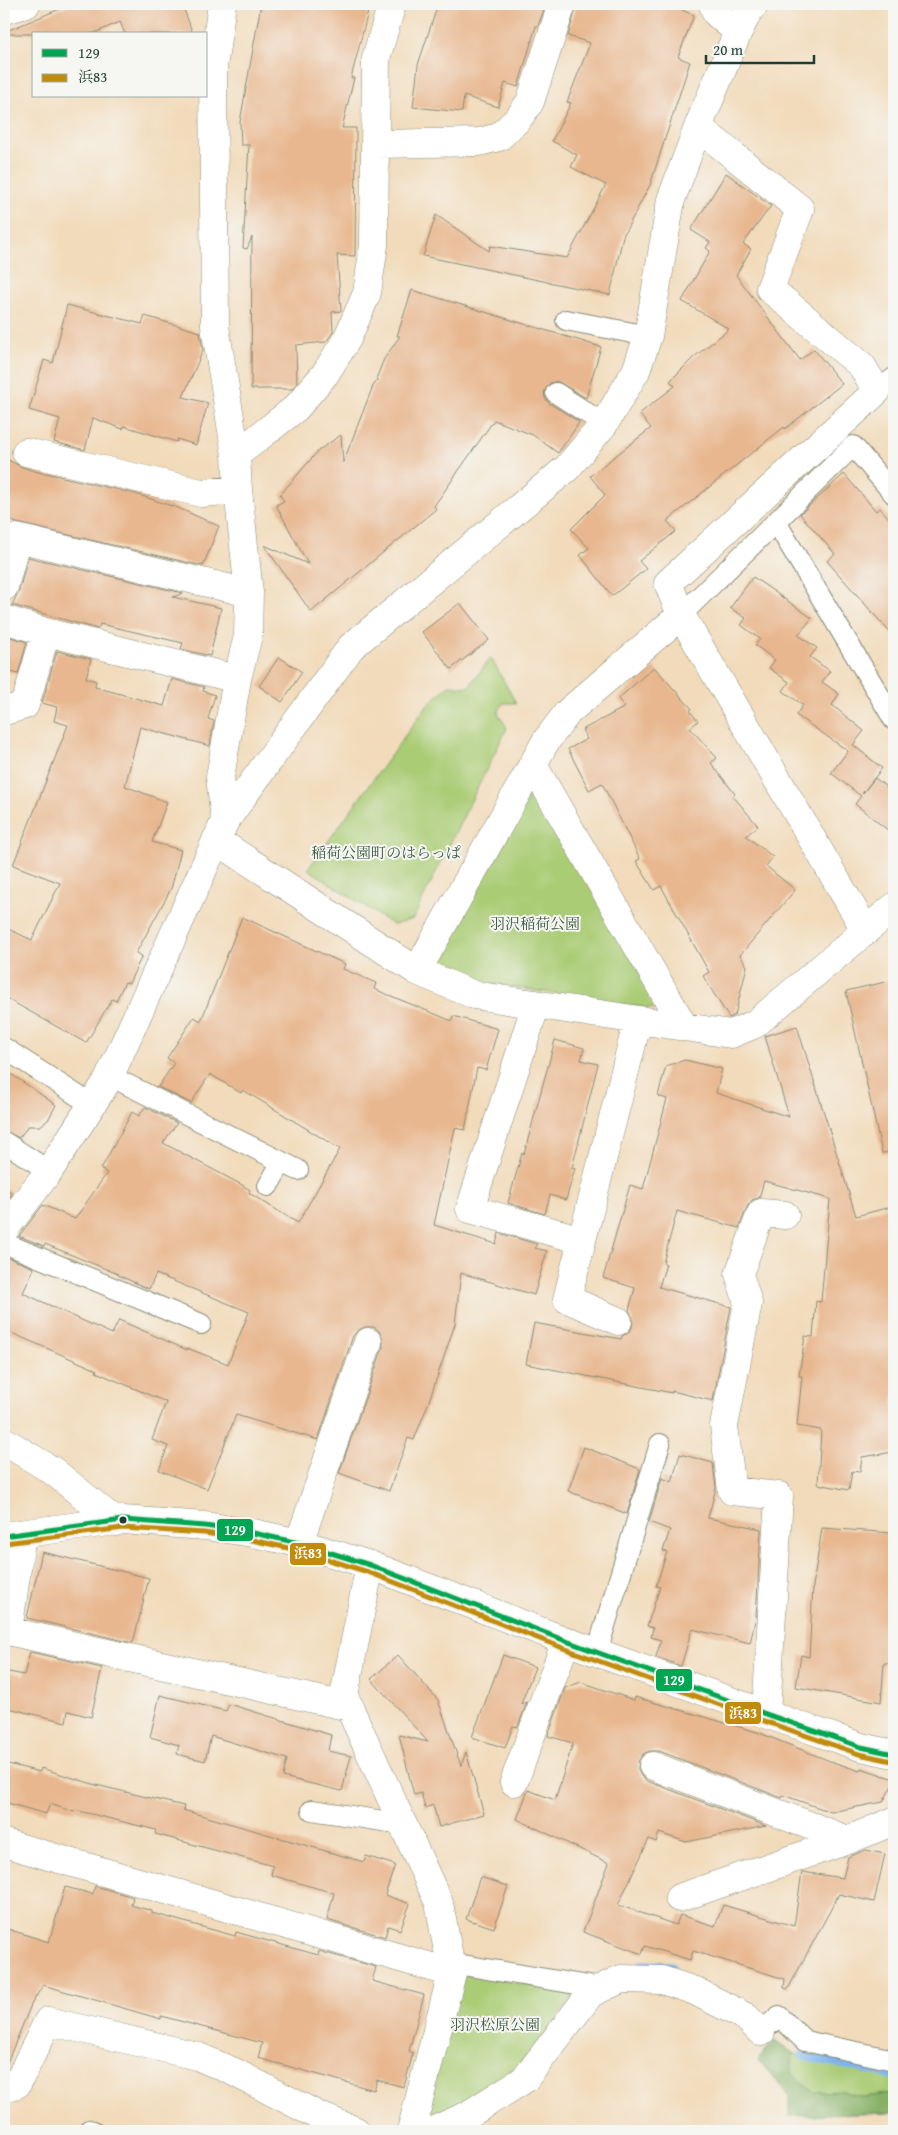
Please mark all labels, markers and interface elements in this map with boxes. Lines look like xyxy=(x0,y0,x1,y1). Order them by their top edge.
legend xyxy=(32,32,208,98)
scale bar xyxy=(706,32,813,64)
text: 20 m xyxy=(713,39,744,60)
text: 129 xyxy=(78,42,100,63)
text: 浜83 xyxy=(78,66,107,87)
park label: 稲荷公園町のはらっぱ xyxy=(311,842,461,863)
park label: 羽沢稲荷公園 xyxy=(490,913,580,934)
unlabelled marker xyxy=(118,1515,128,1525)
line badge: 129 xyxy=(216,1518,254,1542)
text: 129 xyxy=(224,1520,246,1540)
line badge: 浜83 xyxy=(289,1542,327,1566)
text: 浜83 xyxy=(294,1543,322,1563)
line badge: 129 xyxy=(655,1668,693,1692)
text: 129 xyxy=(663,1670,685,1690)
line badge: 浜83 xyxy=(724,1701,762,1725)
text: 浜83 xyxy=(729,1703,757,1723)
park label: 羽沢松原公園 xyxy=(450,2014,540,2035)

